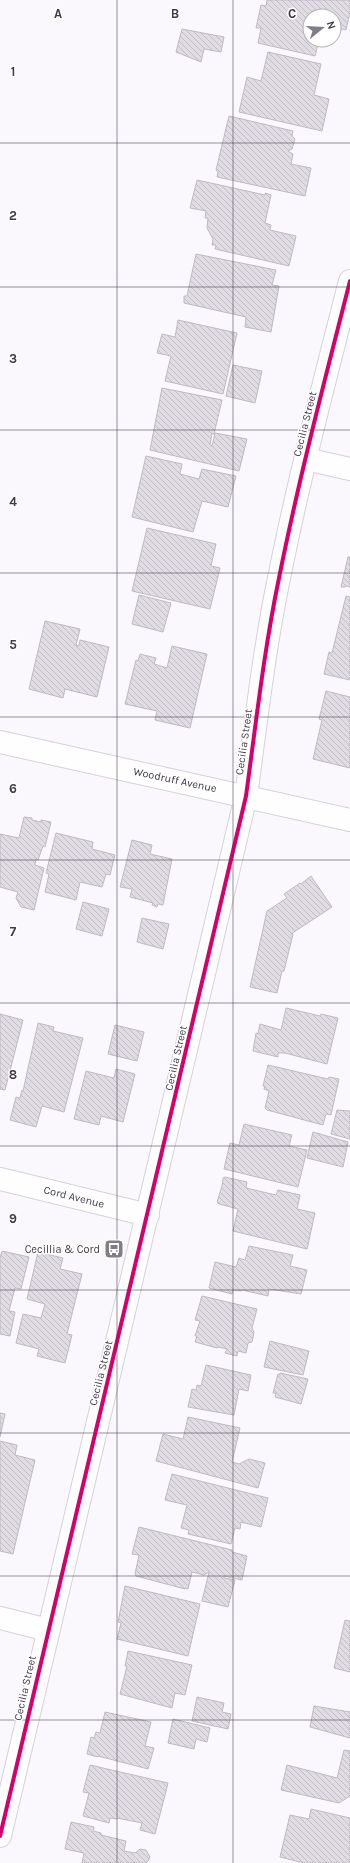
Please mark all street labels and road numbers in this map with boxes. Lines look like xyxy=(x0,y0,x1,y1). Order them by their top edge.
street label: Cecilia Street xyxy=(291,390,319,458)
street label: Cecilia Street xyxy=(233,708,255,776)
street label: Woodruff Avenue xyxy=(132,765,218,795)
street label: Cecilia Street xyxy=(162,1024,190,1092)
street label: Cord Avenue xyxy=(42,1183,106,1211)
street label: Cecilia Street xyxy=(87,1339,115,1407)
street label: Cecilia Street xyxy=(11,1654,39,1722)

